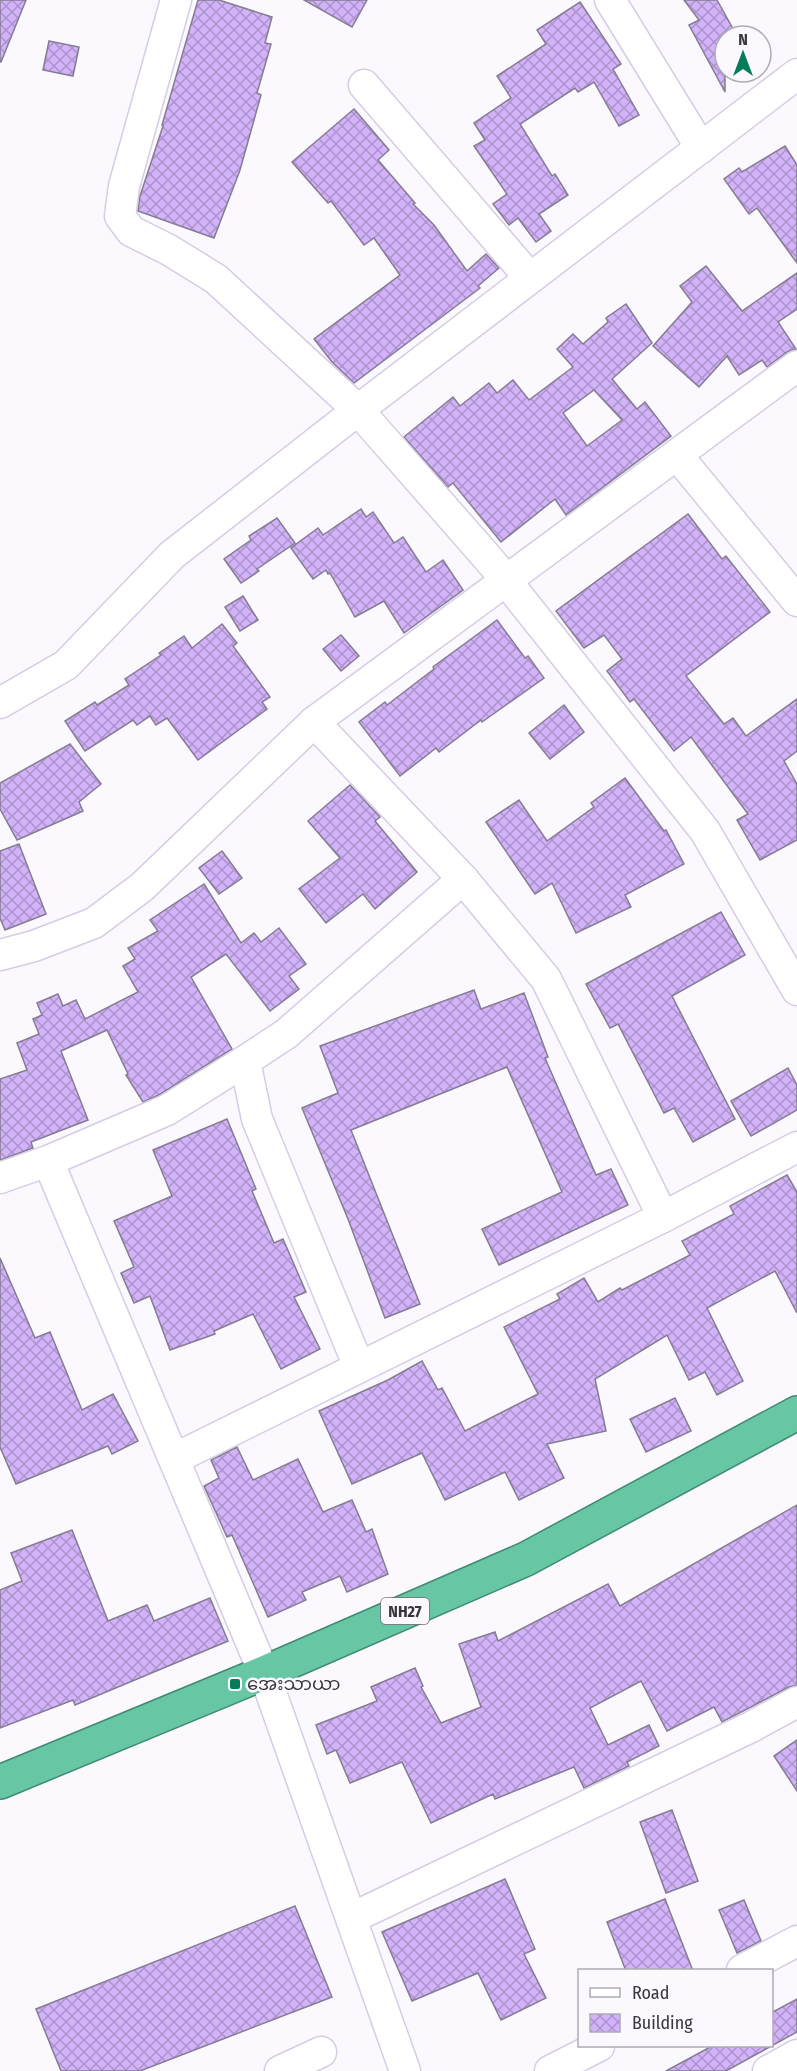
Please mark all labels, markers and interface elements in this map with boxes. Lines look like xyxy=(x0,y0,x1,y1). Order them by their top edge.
north arrow xyxy=(713,24,773,84)
text: N xyxy=(738,30,748,49)
road number: NH27 xyxy=(381,1598,429,1624)
place label: အေးသာယာ xyxy=(247,1673,341,1695)
marker: အေးသာယာ xyxy=(228,1677,242,1691)
legend xyxy=(578,1969,773,2047)
text: Road xyxy=(632,1982,669,2004)
text: Building xyxy=(632,2012,693,2034)

